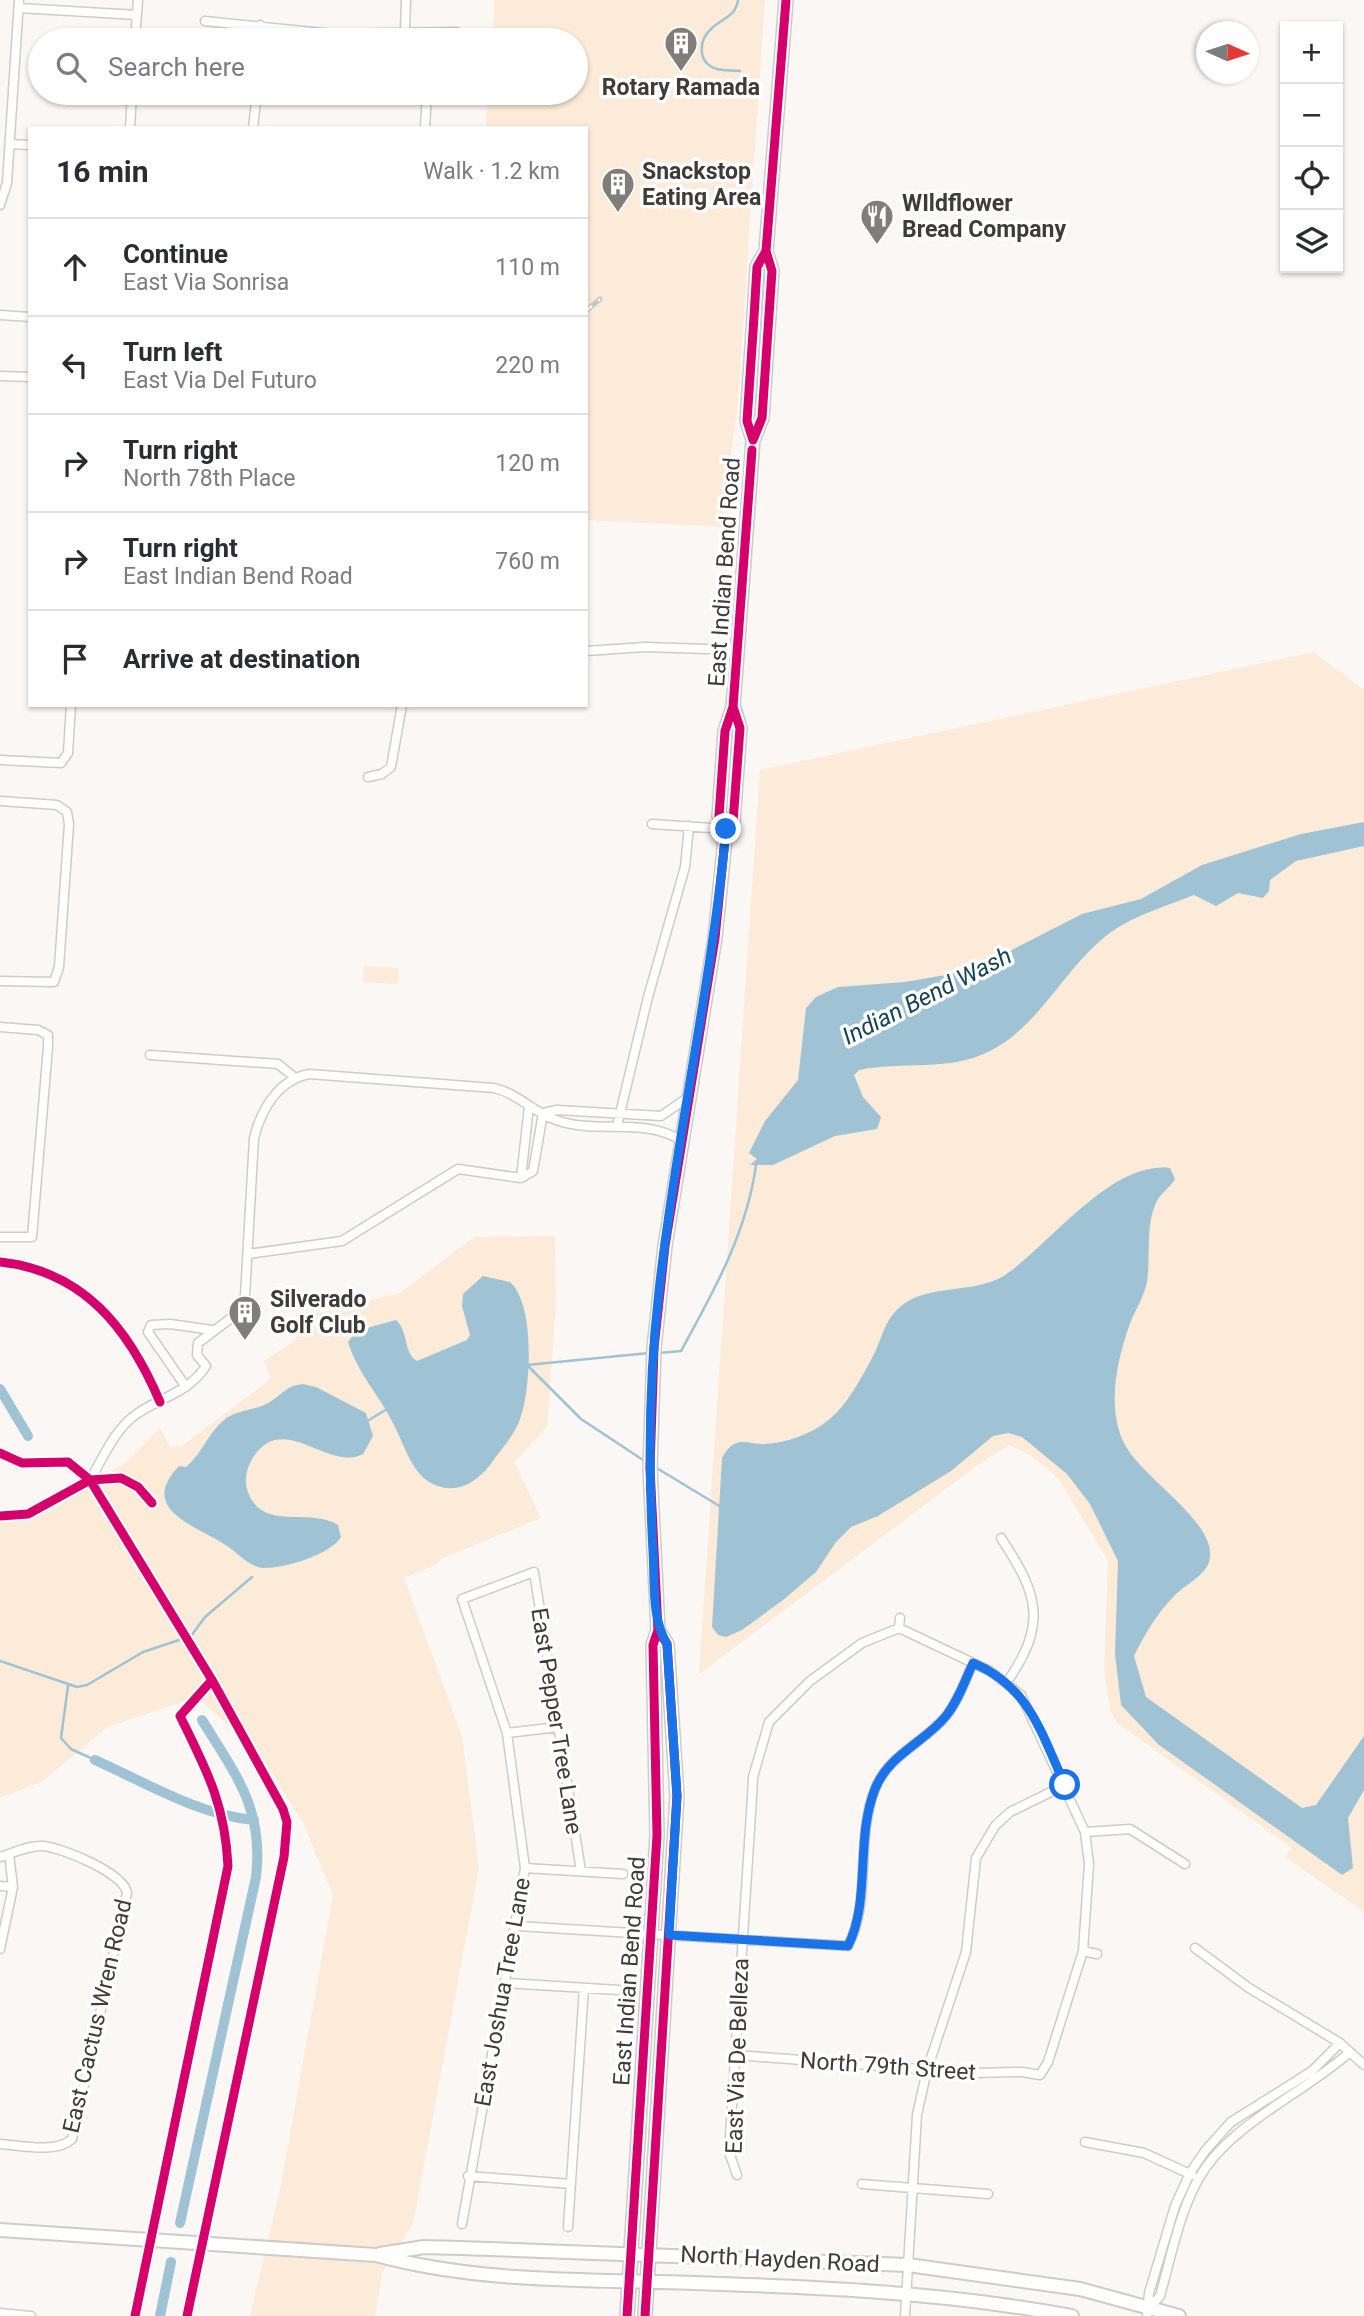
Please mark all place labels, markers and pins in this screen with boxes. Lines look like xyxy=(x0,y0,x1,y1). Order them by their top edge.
building icon: Rotary Ramada xyxy=(662,24,700,73)
place label: Rotary Ramada xyxy=(602,74,760,101)
place label: Snackstop Eating Area xyxy=(642,158,761,211)
building icon: Snackstop Eating Area xyxy=(599,165,637,214)
place label: WIldflower Bread Company xyxy=(902,190,1066,243)
restaurant icon: WIldflower Bread Company xyxy=(858,197,896,246)
place label: Silverado Golf Club xyxy=(270,1286,367,1339)
building icon: Silverado Golf Club xyxy=(226,1293,264,1342)

